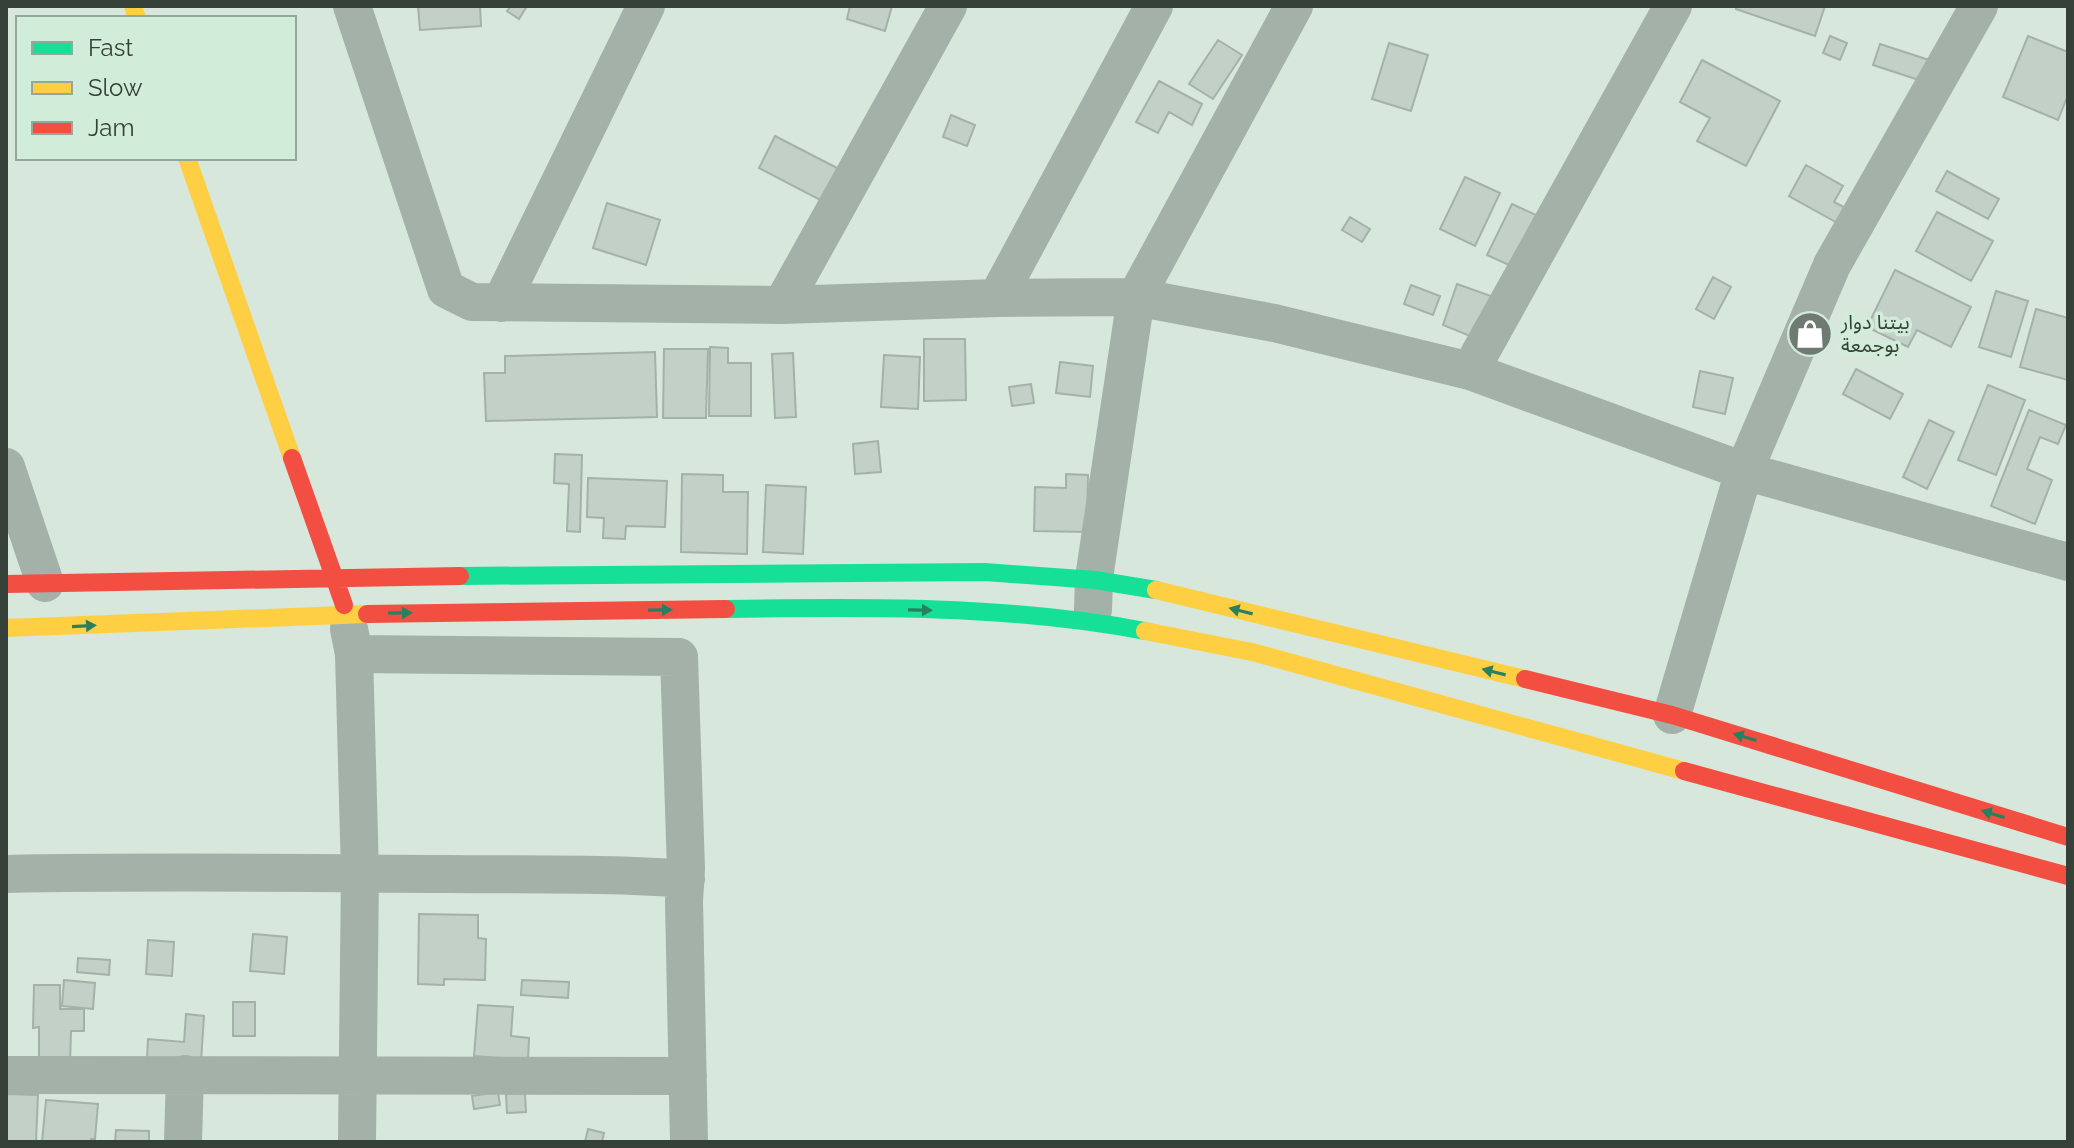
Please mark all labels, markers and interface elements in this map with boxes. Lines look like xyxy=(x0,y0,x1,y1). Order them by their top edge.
legend xyxy=(16,16,296,160)
text: Fast xyxy=(88,33,133,62)
text: Slow xyxy=(88,73,143,102)
text: Jam xyxy=(88,113,134,142)
shop icon: بيتنا دوار بوجمعة xyxy=(1786,310,1834,358)
place label: بيتنا دوار بوجمعة xyxy=(1840,310,1910,357)
one-way arrow xyxy=(648,604,673,616)
one-way arrow xyxy=(908,604,933,616)
one-way arrow xyxy=(1228,604,1253,616)
one-way arrow xyxy=(388,607,413,619)
one-way arrow xyxy=(72,619,97,632)
one-way arrow xyxy=(1481,665,1506,677)
one-way arrow xyxy=(1733,731,1757,743)
one-way arrow xyxy=(1981,807,2005,820)

